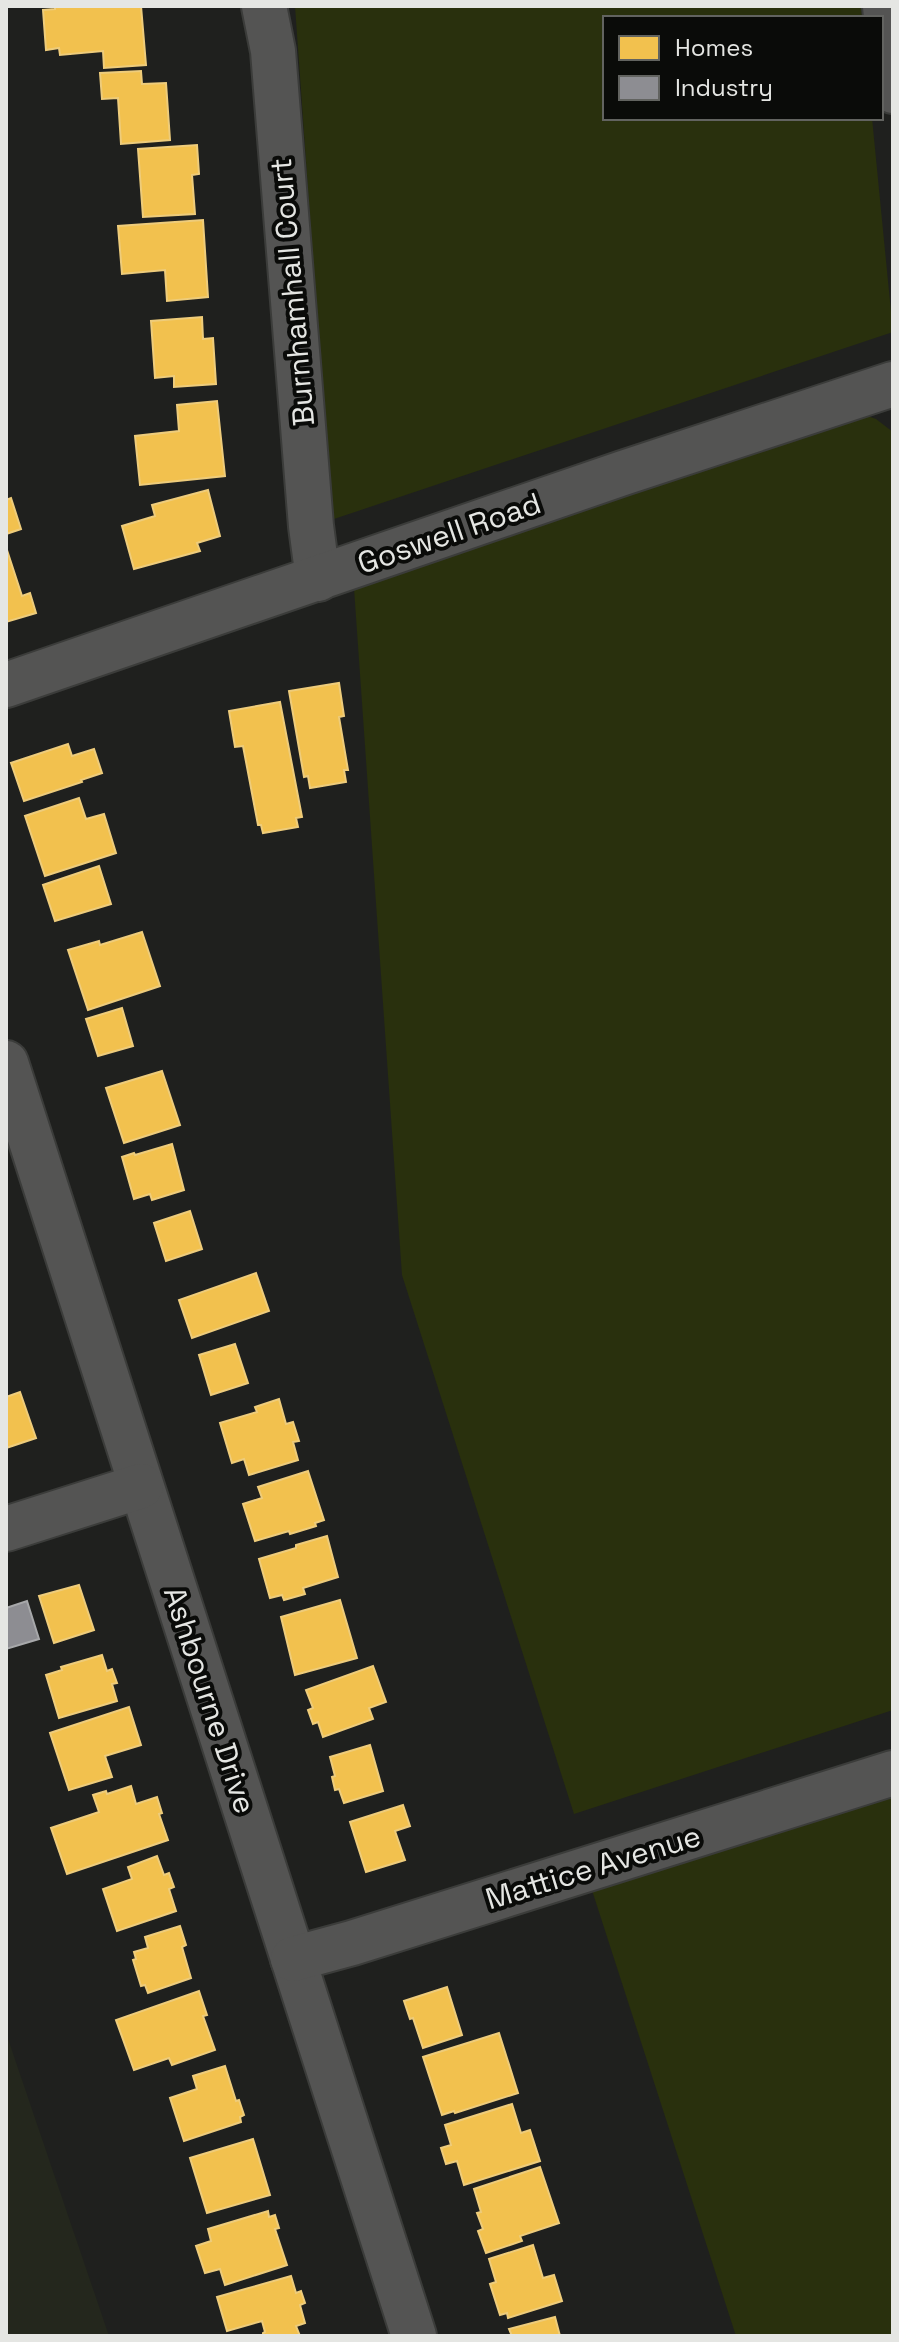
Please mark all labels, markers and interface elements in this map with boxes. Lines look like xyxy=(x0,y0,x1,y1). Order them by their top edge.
legend xyxy=(603,16,883,120)
text: Homes xyxy=(675,32,753,63)
text: Industry xyxy=(675,72,773,103)
street label: Burnhamhall Court xyxy=(261,156,323,428)
street label: Goswell Road xyxy=(352,483,546,583)
street label: Ashbourne Drive xyxy=(155,1582,265,1818)
street label: Mattice Avenue xyxy=(481,1816,705,1918)

